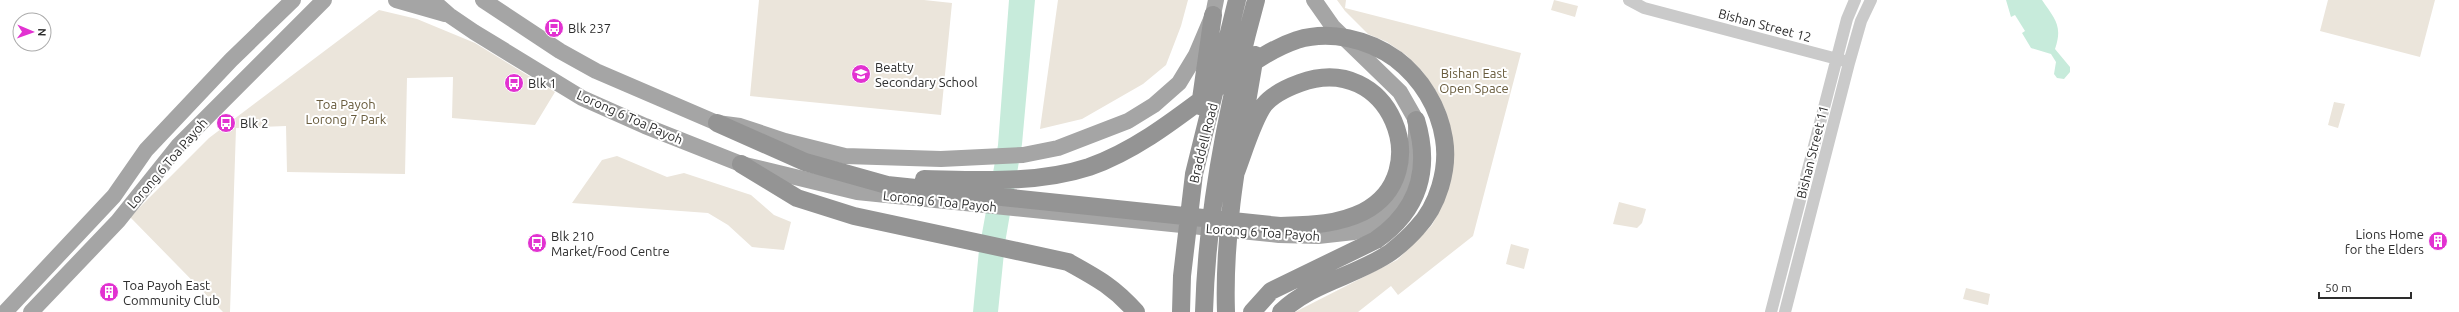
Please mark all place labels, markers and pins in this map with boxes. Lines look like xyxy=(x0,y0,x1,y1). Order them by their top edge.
bus stop icon: Blk 237 xyxy=(543,17,565,39)
place label: Blk 237 xyxy=(568,21,611,35)
place label: Beatty Secondary School xyxy=(875,60,978,89)
school or university icon: Beatty Secondary School xyxy=(850,63,872,85)
bus stop icon: Blk 1 xyxy=(503,72,525,94)
place label: Blk 1 xyxy=(528,76,557,90)
bus stop icon: Blk 2 xyxy=(215,112,237,134)
place label: Blk 2 xyxy=(240,116,269,130)
place label: Lions Home for the Elders xyxy=(2345,227,2424,256)
place label: Blk 210 Market/Food Centre xyxy=(551,229,670,258)
building icon: Lions Home for the Elders xyxy=(2427,230,2449,252)
bus stop icon: Blk 210 Market/Food Centre xyxy=(526,232,548,254)
place label: Toa Payoh East Community Club xyxy=(123,278,220,307)
building icon: Toa Payoh East Community Club xyxy=(98,281,120,303)

